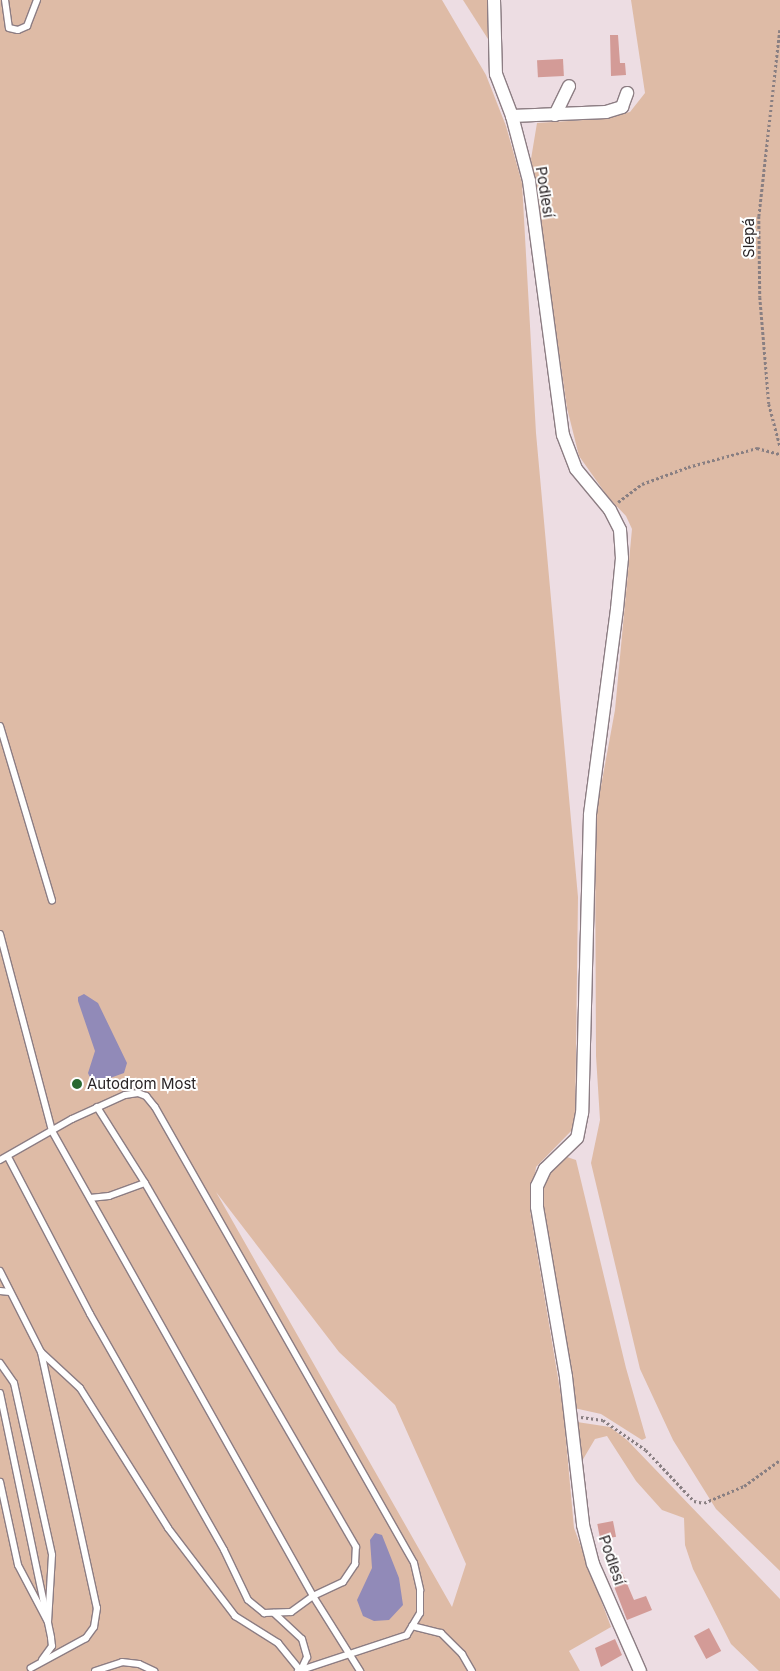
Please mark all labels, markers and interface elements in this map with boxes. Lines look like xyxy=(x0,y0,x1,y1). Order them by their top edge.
street label: Podlesí xyxy=(532,165,558,219)
street label: Slepá xyxy=(740,218,758,258)
place label: Autodrom Most xyxy=(87,1075,196,1093)
marker: Autodrom Most xyxy=(71,1078,83,1090)
street label: Podlesí xyxy=(595,1533,629,1587)

